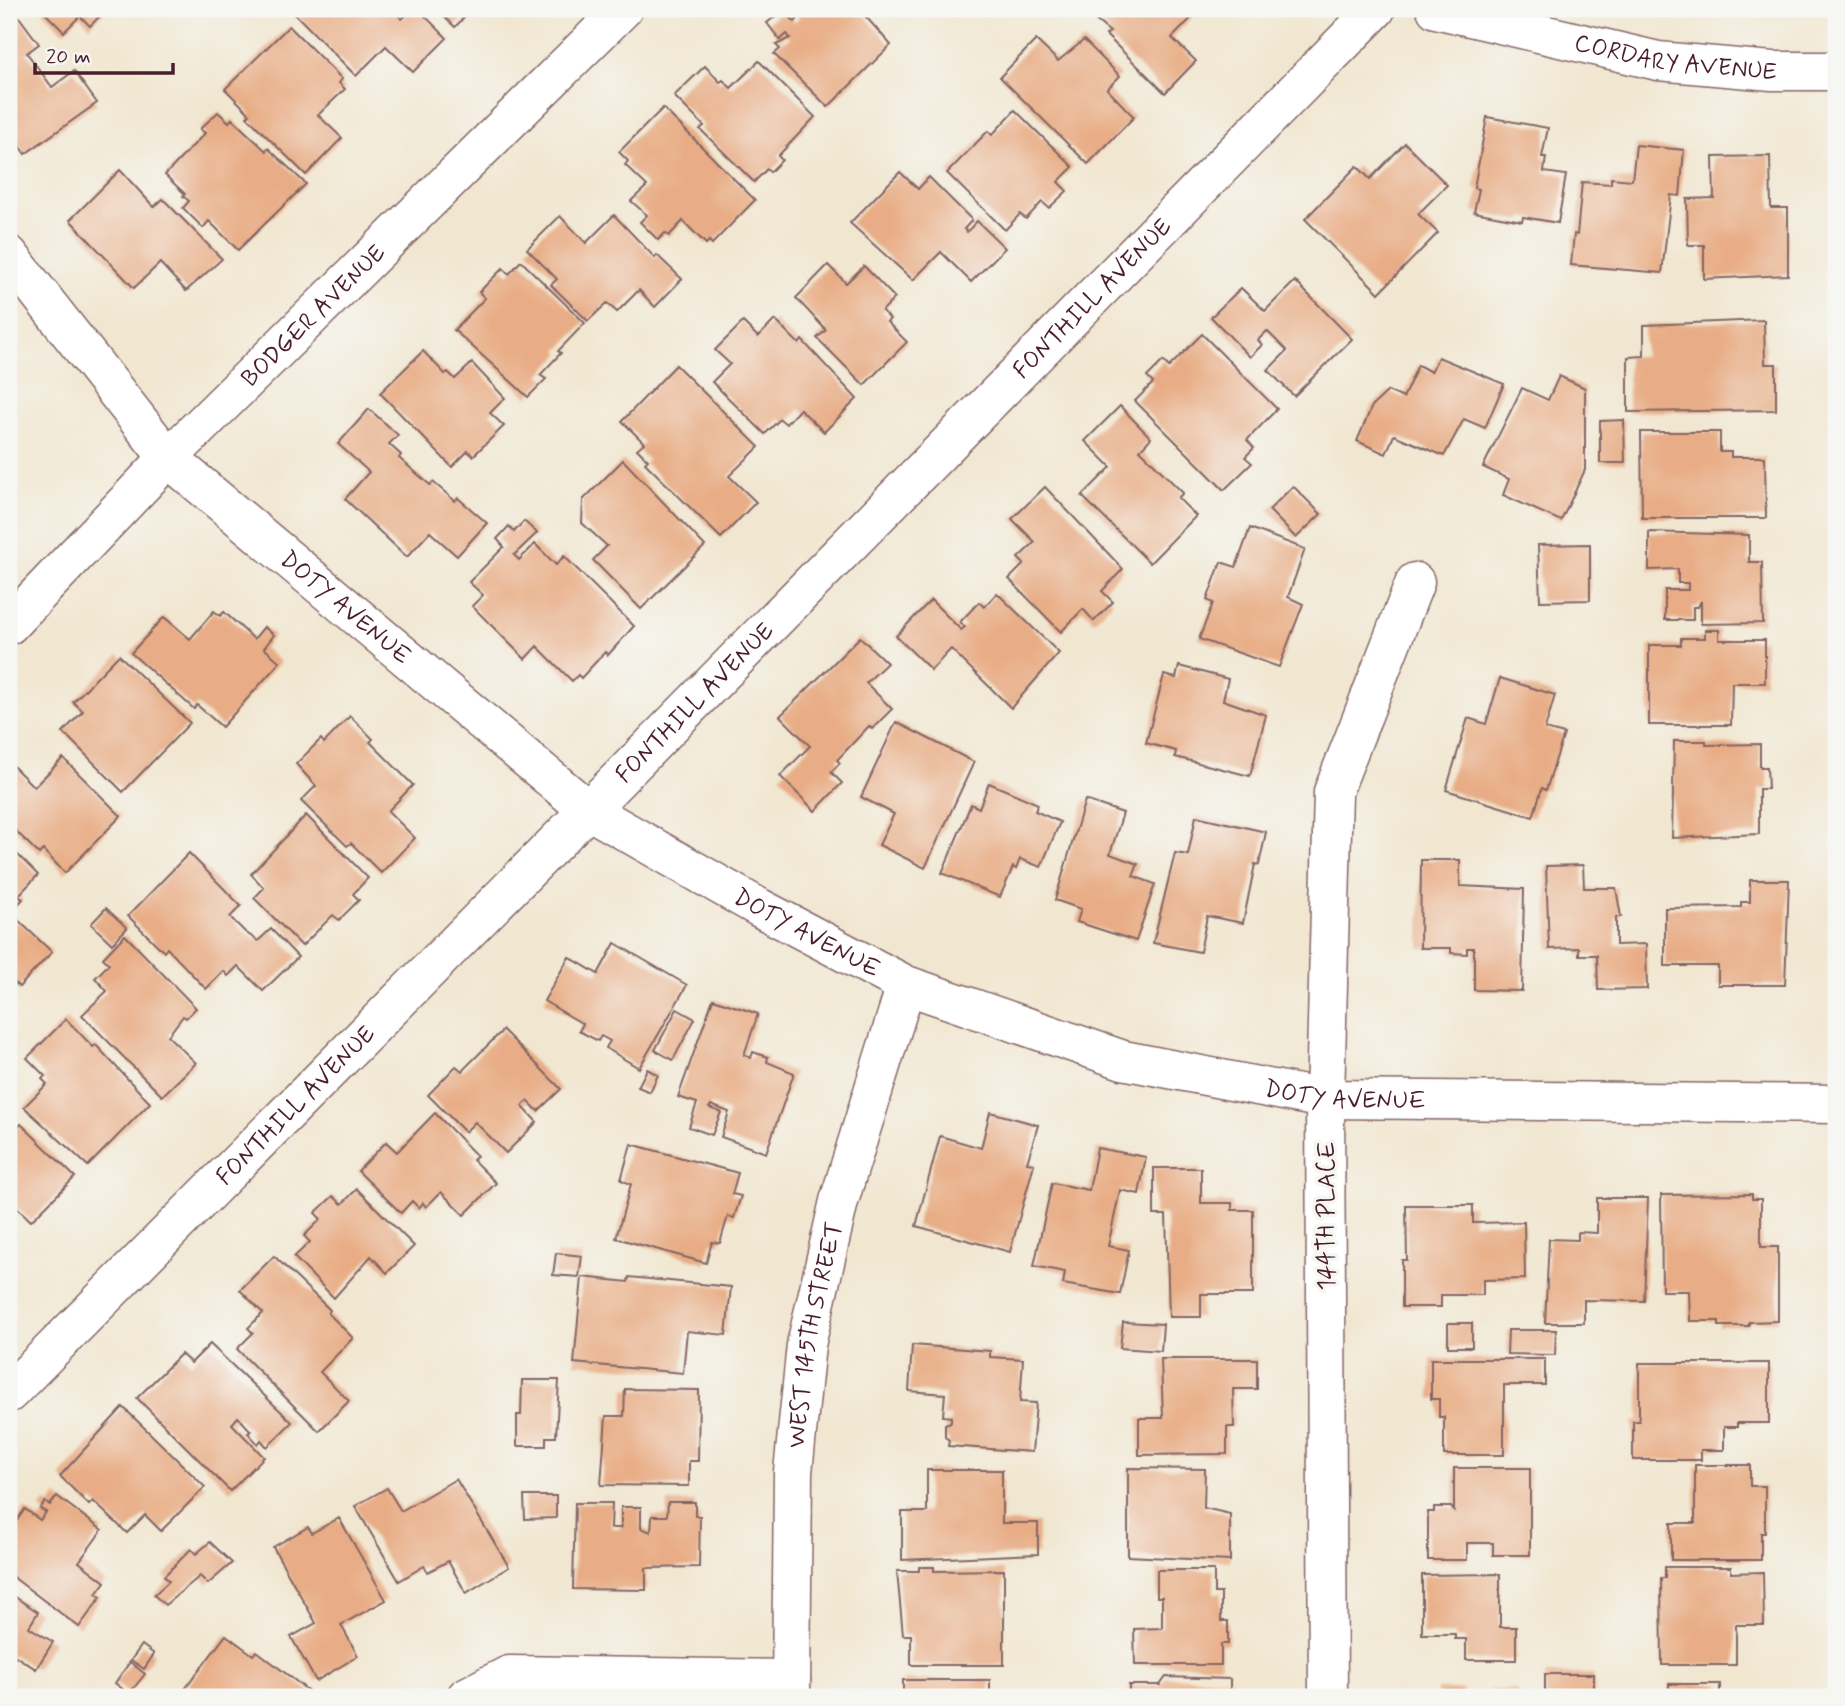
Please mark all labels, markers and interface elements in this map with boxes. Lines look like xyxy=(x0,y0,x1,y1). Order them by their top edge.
street label: CORDARY AVENUE xyxy=(1571,28,1778,88)
scale bar xyxy=(35,32,173,76)
text: 20 m xyxy=(46,43,91,71)
street label: FONTHILL AVENUE xyxy=(1007,212,1179,386)
street label: BODGER AVENUE xyxy=(235,238,393,394)
street label: DOTY AVENUE xyxy=(273,544,417,672)
street label: FONTHILL AVENUE xyxy=(609,616,781,790)
street label: DOTY AVENUE xyxy=(728,882,885,986)
street label: FONTHILL AVENUE xyxy=(210,1019,383,1193)
street label: DOTY AVENUE xyxy=(1262,1074,1426,1117)
street label: 144TH PLACE xyxy=(1312,1142,1343,1290)
street label: WEST 145TH STREET xyxy=(782,1219,851,1450)

